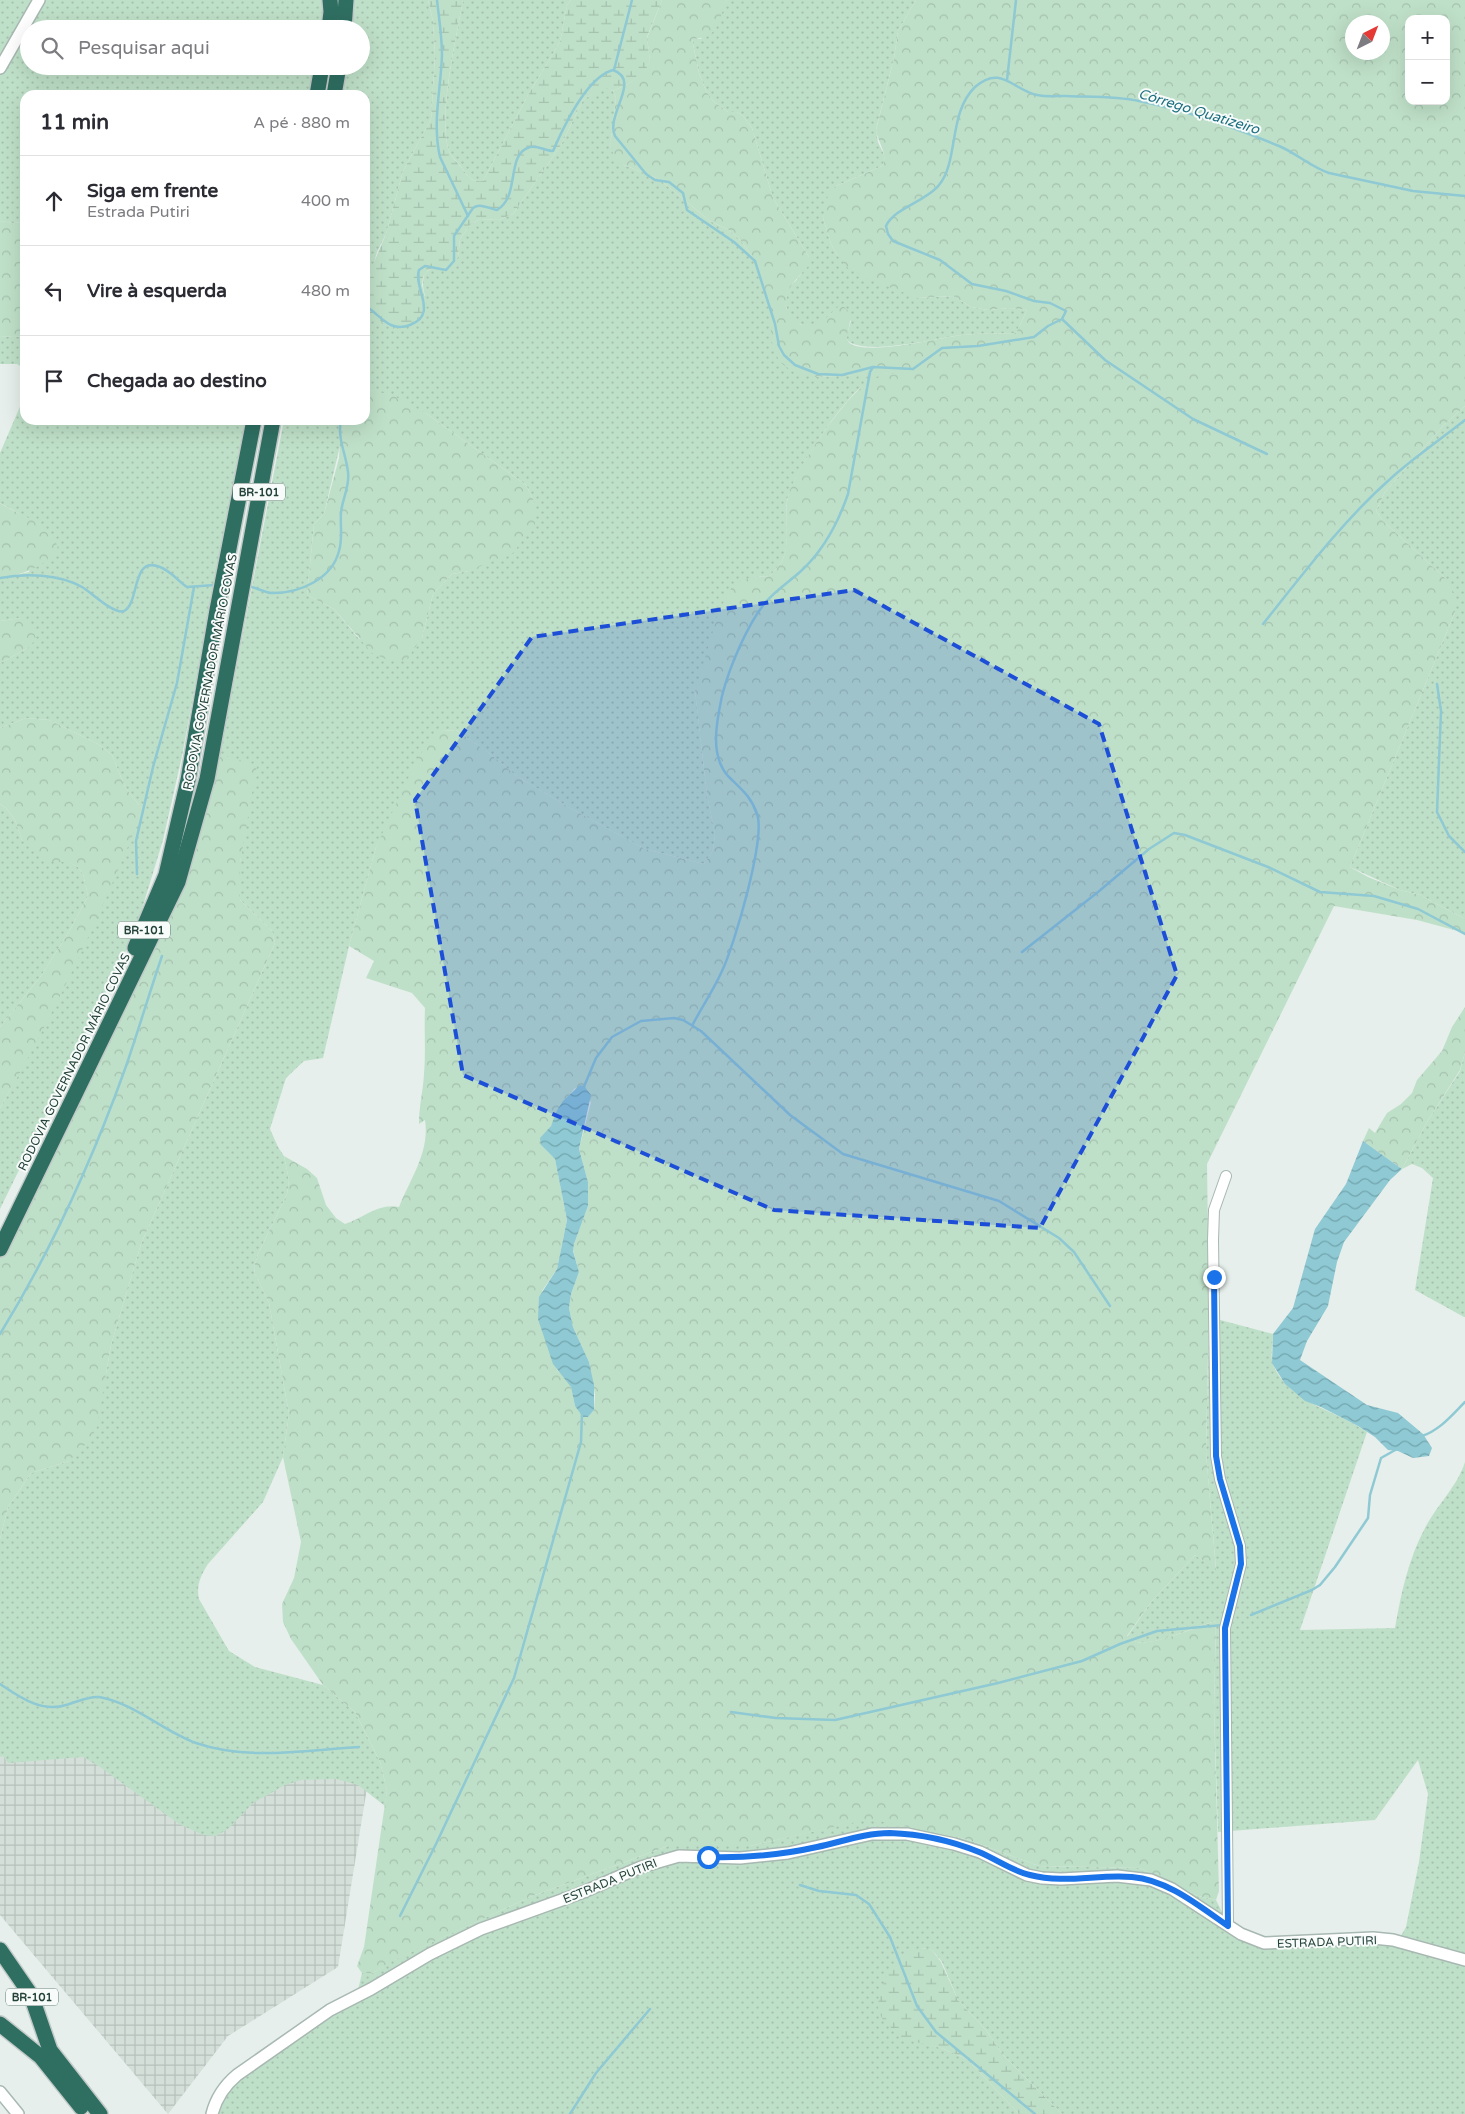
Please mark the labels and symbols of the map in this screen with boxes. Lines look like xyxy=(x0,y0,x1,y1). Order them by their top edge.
north arrow xyxy=(1345,15,1390,60)
water label: Córrego Quatizeiro xyxy=(1136,85,1263,138)
road number: BR-101 xyxy=(233,484,285,501)
street label: RODOVIA GOVERNADOR MÁRIO COVAS xyxy=(180,553,240,791)
road number: BR-101 xyxy=(118,922,170,938)
street label: RODOVIA GOVERNADOR MÁRIO COVAS xyxy=(15,951,133,1173)
route end xyxy=(1203,1266,1226,1289)
route start xyxy=(697,1846,720,1869)
street label: ESTRADA PUTIRI xyxy=(561,1856,659,1906)
street label: ESTRADA PUTIRI xyxy=(1277,1933,1377,1951)
road number: BR-101 xyxy=(6,1988,58,2005)

